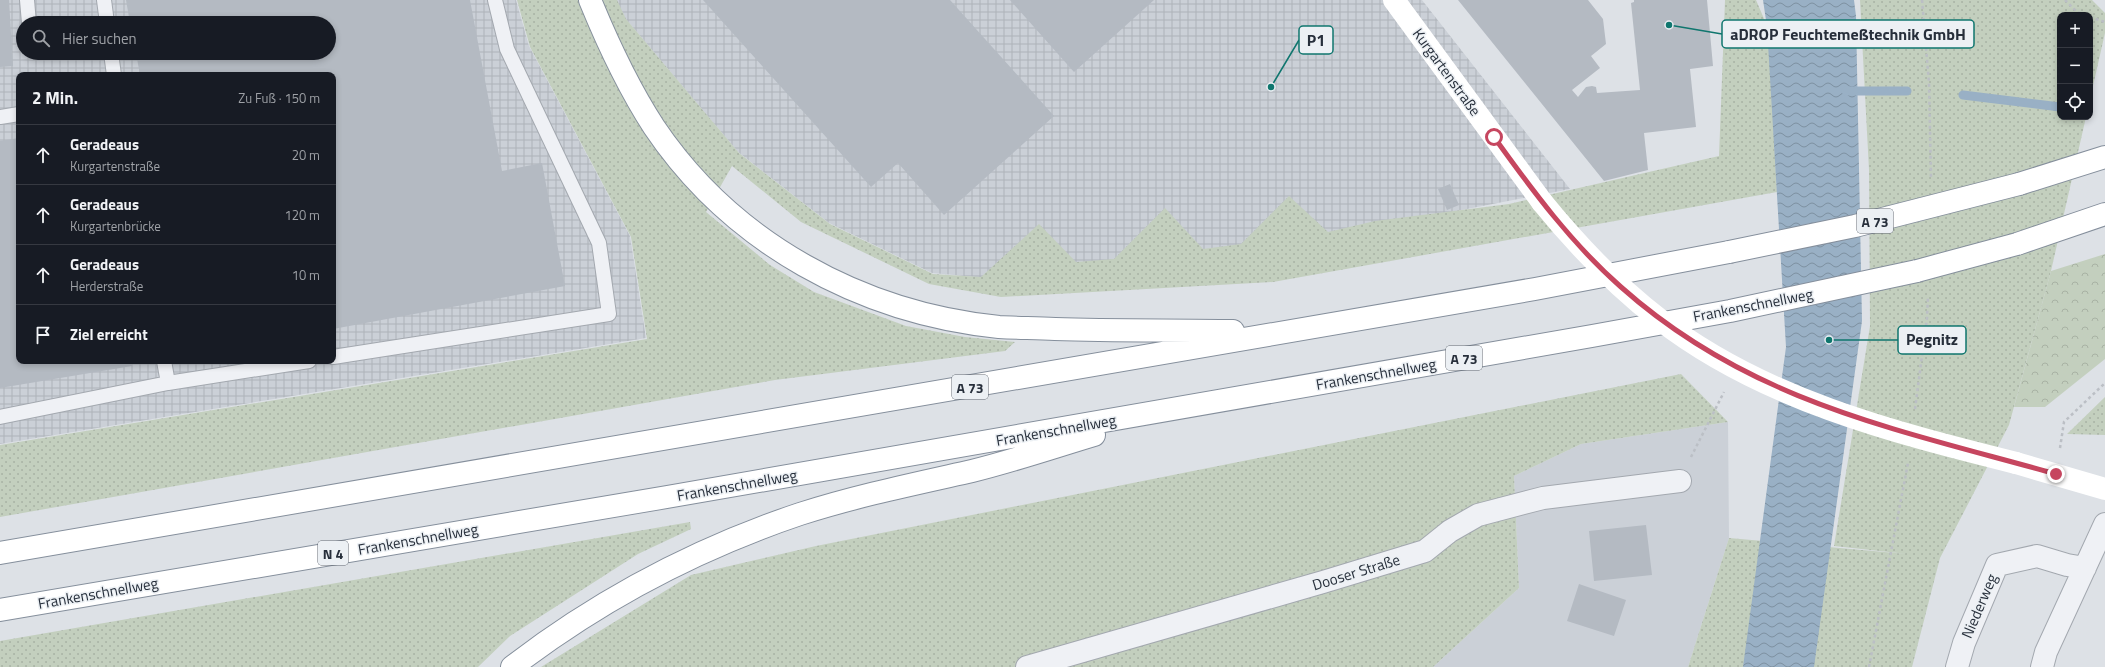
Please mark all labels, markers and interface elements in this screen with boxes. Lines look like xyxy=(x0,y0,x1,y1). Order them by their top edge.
map controls xyxy=(2057,12,2093,120)
button: + xyxy=(2057,12,2093,48)
search box xyxy=(16,16,336,60)
callout: aDROP Feuchtemeßtechnik GmbH xyxy=(1722,20,1974,48)
text: aDROP Feuchtemeßtechnik GmbH xyxy=(1730,22,1966,46)
street label: Kurgartenstraße xyxy=(1407,23,1487,121)
callout: P1 xyxy=(1299,26,1333,54)
icon: search xyxy=(30,27,52,49)
text: Hier suchen xyxy=(62,27,137,50)
text: P1 xyxy=(1307,28,1325,52)
button: − xyxy=(2057,48,2093,84)
button: locate xyxy=(2057,84,2093,120)
text: 2 Min. xyxy=(32,85,78,111)
text: Zu Fuß · 150 m xyxy=(238,88,320,108)
route start xyxy=(1485,128,1503,146)
text: Geradeaus xyxy=(70,133,139,156)
icon: ahead xyxy=(32,144,54,166)
text: 20 m xyxy=(292,145,320,165)
text: Kurgartenstraße xyxy=(70,156,160,176)
text: Geradeaus xyxy=(70,193,139,216)
icon: ahead xyxy=(32,204,54,226)
text: 120 m xyxy=(284,205,320,225)
road number: A 73 xyxy=(1857,209,1893,233)
text: Kurgartenbrücke xyxy=(70,216,161,236)
text: Geradeaus xyxy=(70,253,139,276)
icon: ahead xyxy=(32,264,54,286)
text: 10 m xyxy=(292,265,320,285)
text: Herderstraße xyxy=(70,276,143,296)
street label: Frankenschnellweg xyxy=(1691,282,1815,328)
text: Ziel erreicht xyxy=(70,323,148,346)
icon: arrive xyxy=(32,324,54,346)
callout: Pegnitz xyxy=(1898,326,1966,354)
text: Pegnitz xyxy=(1906,327,1958,351)
road number: A 73 xyxy=(1446,346,1482,370)
street label: Frankenschnellweg xyxy=(1314,352,1438,396)
road number: A 73 xyxy=(952,375,988,399)
street label: Frankenschnellweg xyxy=(994,408,1118,452)
street label: Frankenschnellweg xyxy=(675,463,799,507)
route end xyxy=(2047,465,2065,483)
street label: Frankenschnellweg xyxy=(356,517,480,561)
road number: N 4 xyxy=(318,541,348,565)
street label: Dooser Straße xyxy=(1309,548,1403,596)
street label: Niederweg xyxy=(1955,570,2003,642)
street label: Frankenschnellweg xyxy=(36,571,160,615)

